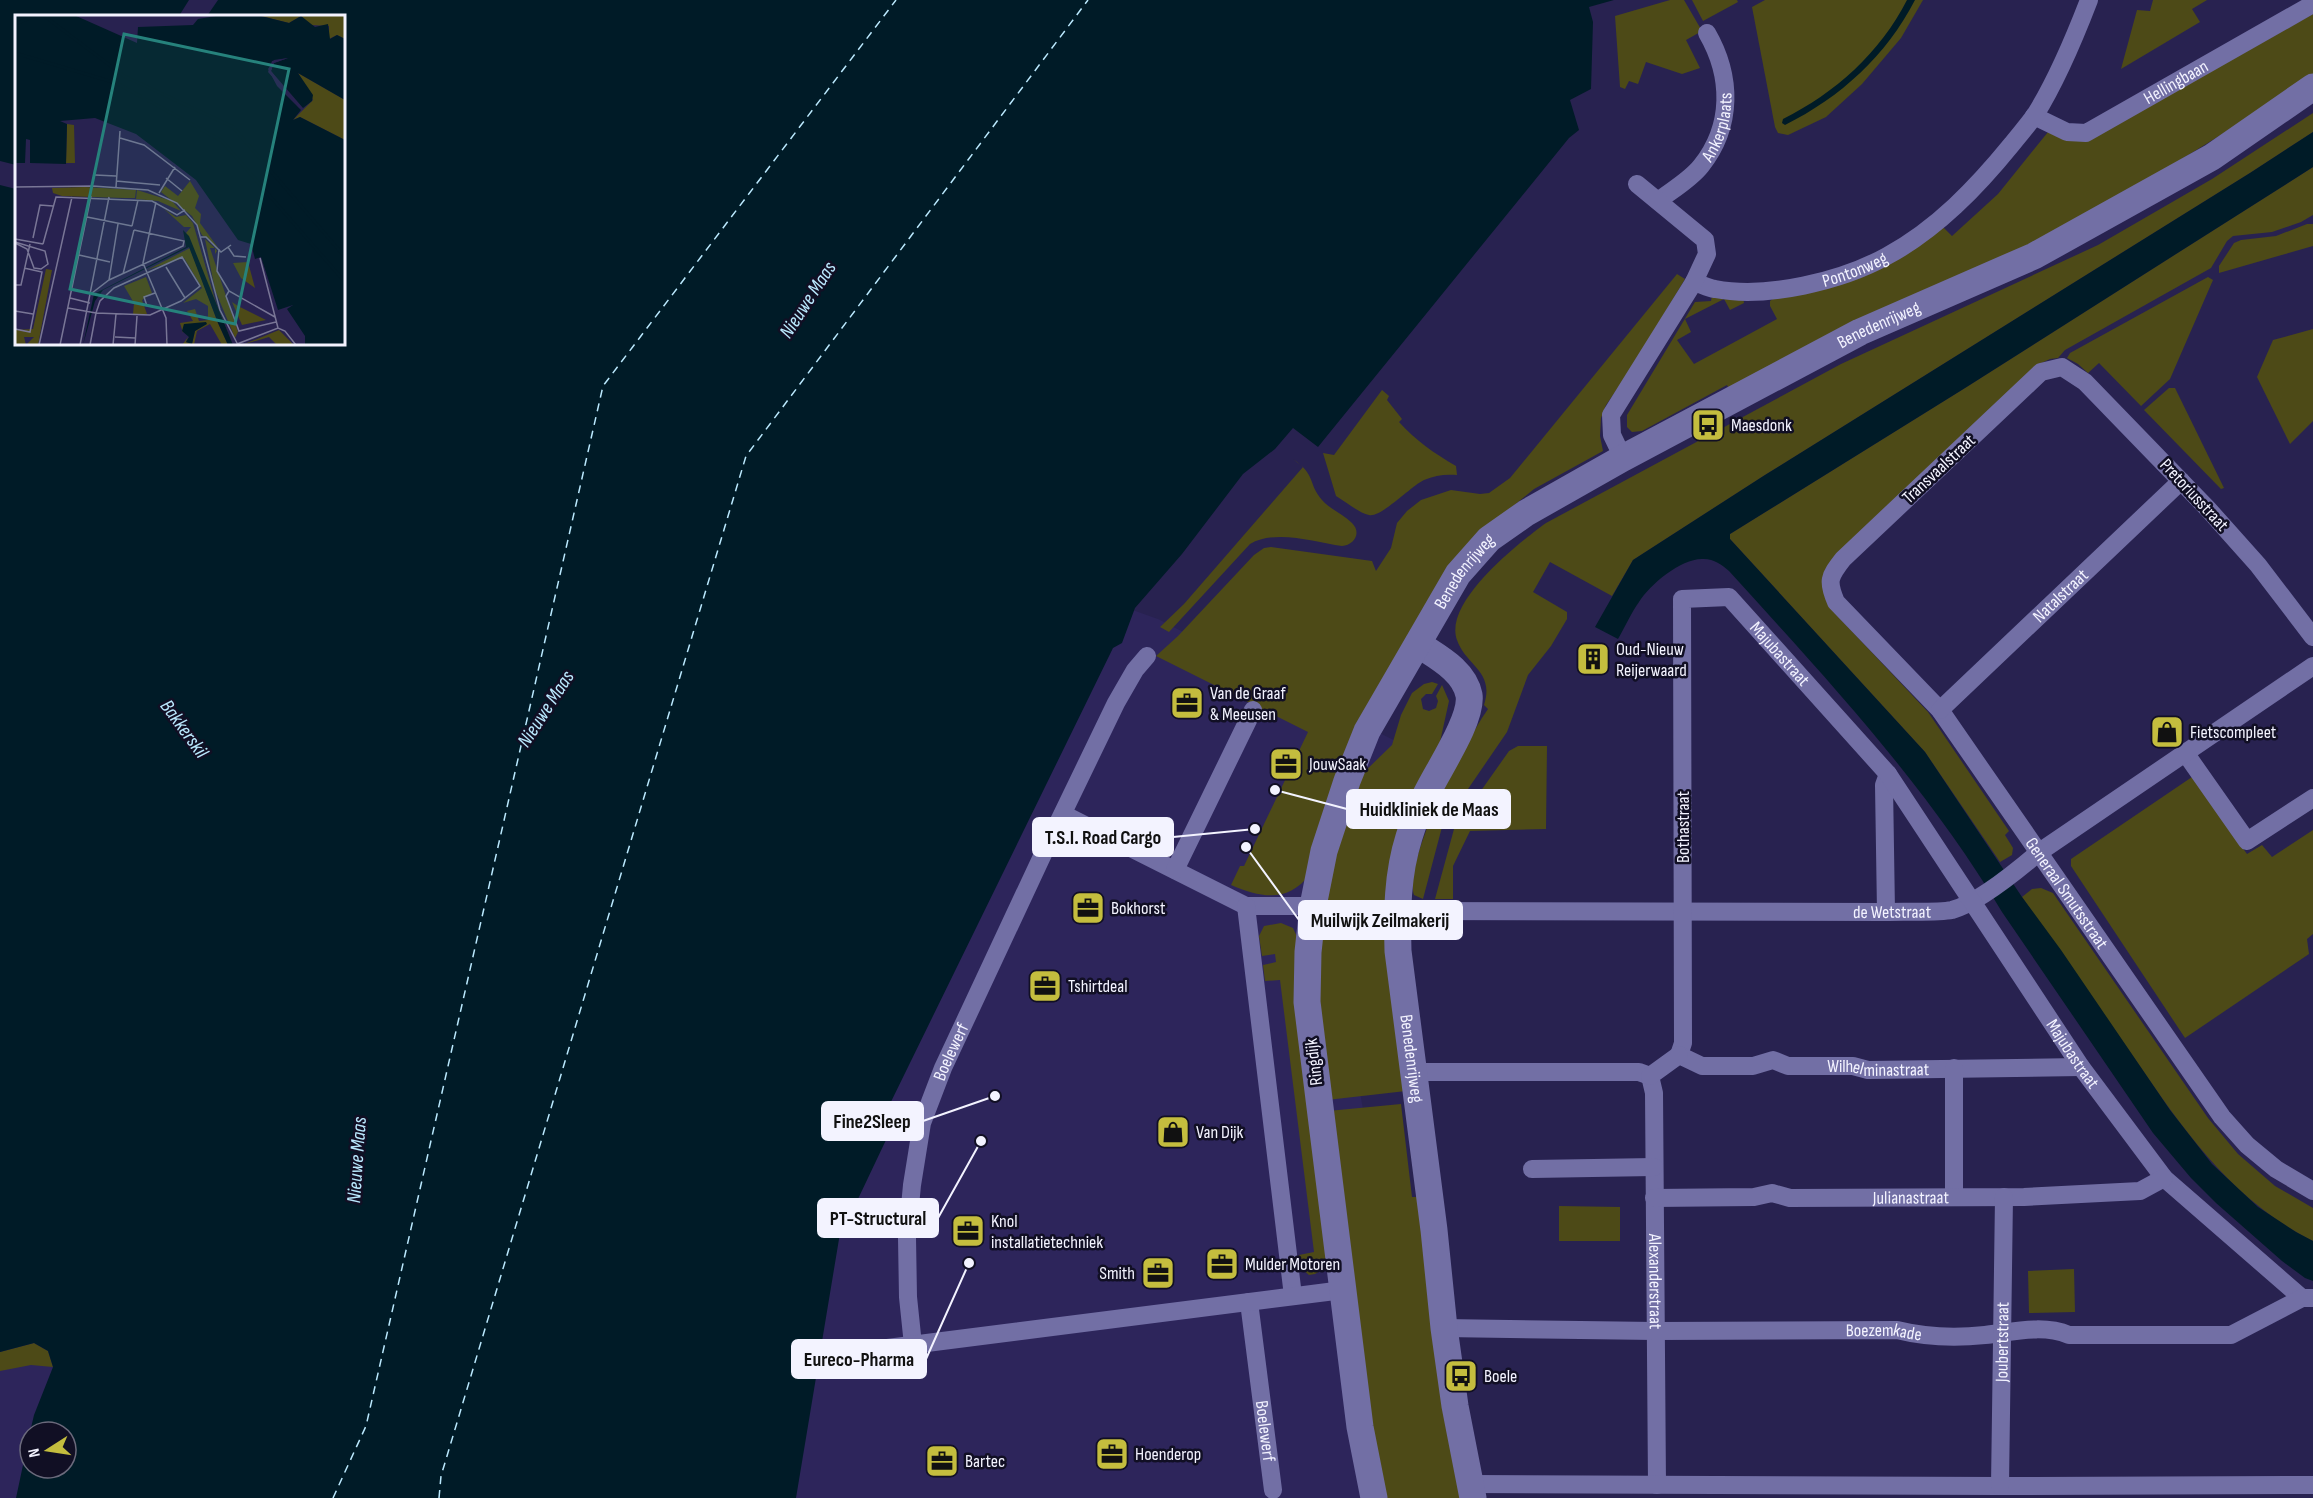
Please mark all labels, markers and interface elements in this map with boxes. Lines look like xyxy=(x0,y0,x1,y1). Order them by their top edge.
inset map xyxy=(15,15,345,345)
street label: Hellingbaan xyxy=(2140,55,2212,109)
street label: Ankerplaats xyxy=(1696,92,1736,166)
street label: Pontonweg xyxy=(1820,247,1891,291)
water label: Nieuwe Maas xyxy=(774,257,842,343)
street label: Benedenrijweg xyxy=(1834,297,1923,353)
bus stop icon: Maesdonk xyxy=(1690,407,1726,443)
place label: Maesdonk xyxy=(1731,415,1792,436)
street label: Transvaalstraat xyxy=(1898,430,1980,508)
street label: Pretoriusstraat xyxy=(2155,455,2233,536)
street label: Benedenrijweg xyxy=(1430,528,1498,613)
street label: Natalstraat xyxy=(2028,564,2093,627)
street label: Majubastraat xyxy=(1746,617,1815,691)
place label: Oud-Nieuw Reijerwaard xyxy=(1616,639,1687,681)
building icon: Oud-Nieuw Reijerwaard xyxy=(1575,641,1611,677)
water label: Nieuwe Maas xyxy=(512,666,580,752)
place label: Van de Graaf & Meeusen xyxy=(1210,683,1286,725)
office icon: Van de Graaf & Meeusen xyxy=(1169,685,1205,721)
water label: Bakkerskil xyxy=(155,695,214,764)
shop icon: Fietscompleet xyxy=(2149,714,2185,750)
place label: Fietscompleet xyxy=(2190,722,2277,743)
office icon: JouwSaak xyxy=(1268,746,1304,782)
place label: JouwSaak xyxy=(1308,754,1366,775)
callout: Huidkliniek de Maas xyxy=(1347,790,1510,828)
street label: Bothastraat xyxy=(1673,791,1694,863)
text: Huidkliniek de Maas xyxy=(1359,798,1499,822)
callout: T.S.I. Road Cargo xyxy=(1033,818,1173,856)
text: T.S.I. Road Cargo xyxy=(1045,826,1161,850)
street label: Generaal Smutsstraat xyxy=(2021,833,2113,953)
office icon: Bokhorst xyxy=(1070,890,1106,926)
place label: Bokhorst xyxy=(1111,898,1166,919)
callout: Muilwijk Zeilmakerij xyxy=(1299,901,1462,939)
street label: de Wetstraat xyxy=(1853,901,1932,923)
text: Muilwijk Zeilmakerij xyxy=(1311,909,1449,933)
office icon: Tshirtdeal xyxy=(1027,968,1063,1004)
place label: Tshirtdeal xyxy=(1068,976,1128,997)
street label: Benedenrijweg xyxy=(1396,1013,1428,1104)
street label: Majubastraat xyxy=(2042,1015,2104,1093)
street label: Boelewerf xyxy=(929,1019,973,1084)
street label: Ringdijk xyxy=(1301,1037,1327,1087)
street label: Wilhelminastraat xyxy=(1827,1056,1930,1081)
callout: Fine2Sleep xyxy=(822,1102,923,1140)
text: Fine2Sleep xyxy=(833,1110,911,1134)
shop icon: Van Dijk xyxy=(1155,1114,1191,1150)
water label: Nieuwe Maas xyxy=(342,1116,372,1204)
place label: Van Dijk xyxy=(1196,1122,1243,1143)
street label: Julianastraat xyxy=(1872,1187,1949,1208)
callout: PT-Structural xyxy=(818,1199,938,1237)
text: PT-Structural xyxy=(830,1207,926,1231)
place label: Knol installatietechniek xyxy=(991,1211,1103,1253)
office icon: Knol installatietechniek xyxy=(950,1213,986,1249)
street label: Alexanderstraat xyxy=(1645,1233,1666,1330)
office icon: Mulder Motoren xyxy=(1204,1246,1240,1282)
place label: Mulder Motoren xyxy=(1245,1254,1340,1275)
office icon: Smith xyxy=(1140,1255,1176,1291)
place label: Smith xyxy=(1099,1263,1135,1284)
street label: Joubertstraat xyxy=(1991,1301,2013,1383)
street label: Boezemkade xyxy=(1846,1319,1923,1345)
callout: Eureco-Pharma xyxy=(792,1340,926,1378)
text: Eureco-Pharma xyxy=(804,1348,914,1372)
bus stop icon: Boele xyxy=(1443,1358,1479,1394)
place label: Boele xyxy=(1484,1366,1517,1387)
street label: Boelewerf xyxy=(1251,1399,1280,1463)
north arrow xyxy=(18,1420,78,1480)
office icon: Hoenderop xyxy=(1094,1436,1130,1472)
office icon: Bartec xyxy=(924,1443,960,1479)
place label: Hoenderop xyxy=(1135,1444,1201,1465)
text: N xyxy=(25,1447,45,1459)
place label: Bartec xyxy=(965,1451,1005,1472)

